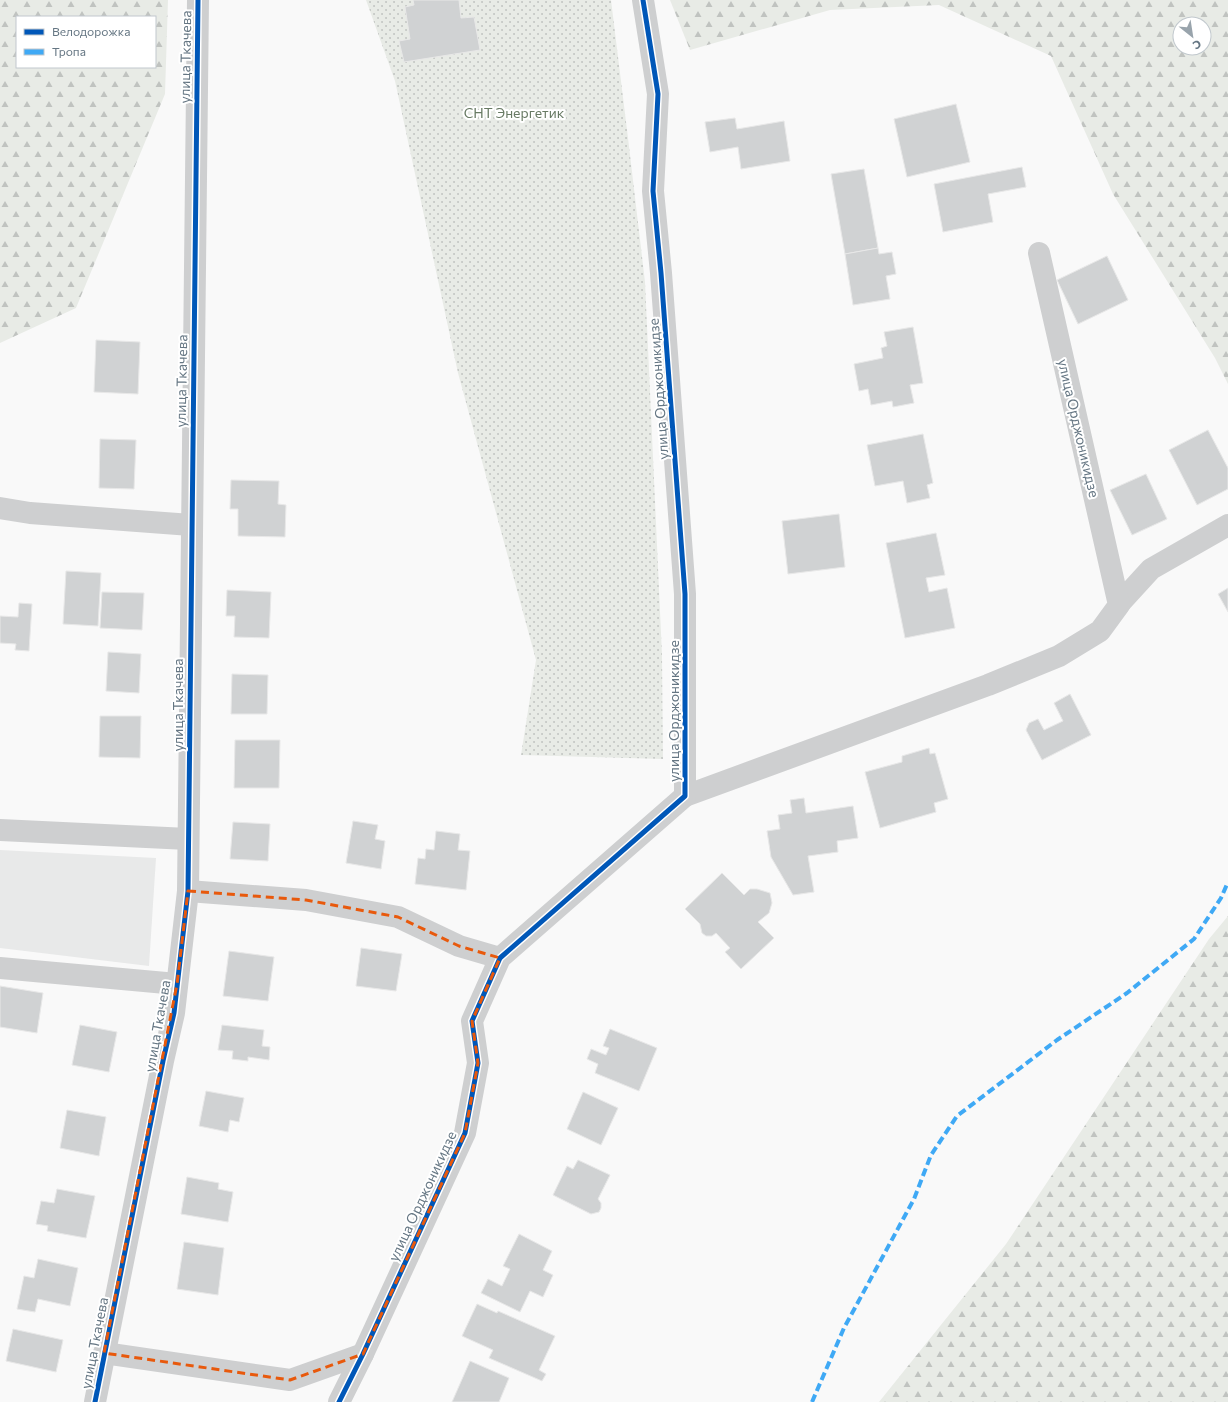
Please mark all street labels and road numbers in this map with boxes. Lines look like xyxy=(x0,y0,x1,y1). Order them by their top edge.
street label: улица Ткачева xyxy=(176,10,194,104)
street label: улица Орджоникидзе xyxy=(645,318,671,460)
street label: улица Ткачева xyxy=(172,334,190,428)
street label: улица Орджоникидзе xyxy=(1055,357,1103,499)
street label: улица Орджоникидзе xyxy=(665,640,682,782)
street label: улица Ткачева xyxy=(169,658,186,752)
street label: улица Ткачева xyxy=(141,979,173,1073)
street label: улица Орджоникидзе xyxy=(384,1128,460,1264)
street label: улица Ткачева xyxy=(77,1296,111,1390)

